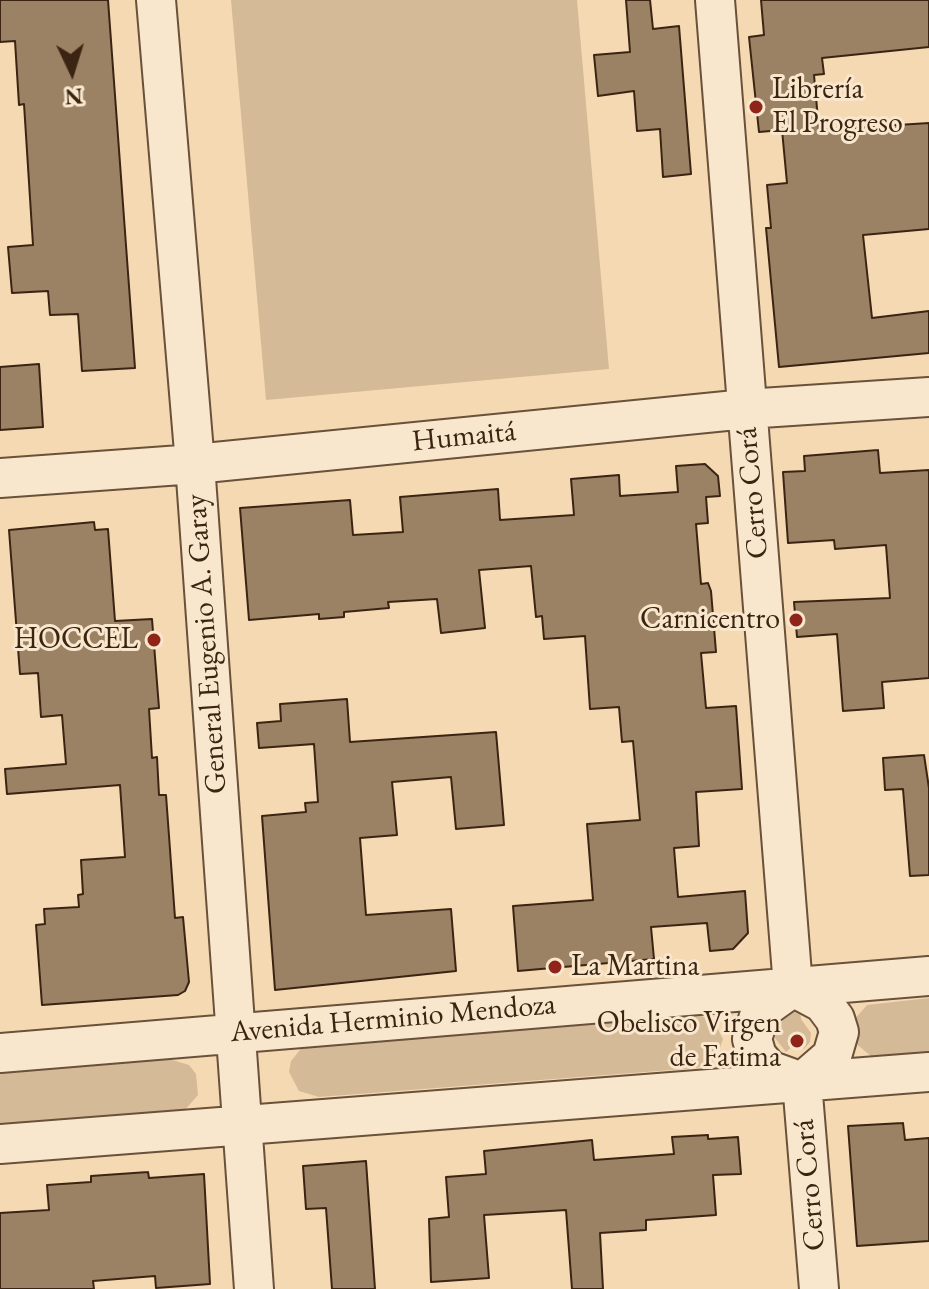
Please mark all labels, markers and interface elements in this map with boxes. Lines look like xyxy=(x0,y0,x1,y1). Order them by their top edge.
north arrow xyxy=(32,32,112,112)
place label: Librería El Progreso xyxy=(772,72,903,142)
text: N xyxy=(64,81,84,112)
marker: Librería El Progreso xyxy=(747,98,765,116)
street label: Humaitá xyxy=(410,414,518,460)
street label: Cerro Corá xyxy=(729,426,777,560)
street label: General Eugenio A. Garay xyxy=(179,493,235,795)
place label: Carnicentro xyxy=(640,602,780,638)
marker: Carnicentro xyxy=(787,611,805,629)
place label: HOCCEL xyxy=(14,622,138,658)
marker: HOCCEL xyxy=(145,631,163,649)
place label: La Martina xyxy=(571,949,699,985)
marker: La Martina xyxy=(546,958,564,976)
street label: Avenida Herminio Mendoza xyxy=(229,987,557,1051)
place label: Obelisco Virgen de Fatima xyxy=(597,1006,781,1076)
marker: Obelisco Virgen de Fatima xyxy=(788,1032,806,1050)
street label: Cerro Corá xyxy=(786,1118,834,1252)

